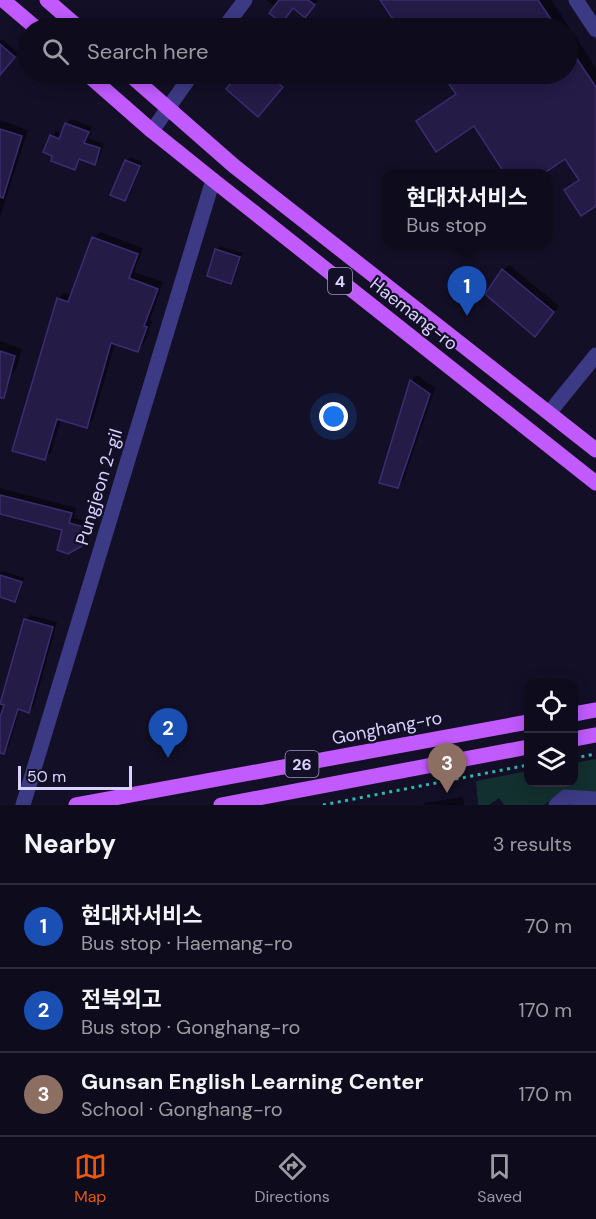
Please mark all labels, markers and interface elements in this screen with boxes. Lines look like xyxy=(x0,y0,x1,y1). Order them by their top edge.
search box xyxy=(18,18,578,84)
icon: search xyxy=(39,35,72,68)
text: Search here xyxy=(87,37,208,66)
popup xyxy=(383,169,551,247)
text: 현대차서비스 xyxy=(406,183,528,212)
text: Bus stop xyxy=(406,212,487,238)
pin: 1 xyxy=(448,266,486,316)
road number: 4 xyxy=(328,268,352,294)
street label: Haemang-ro xyxy=(365,272,463,356)
your location xyxy=(319,402,348,431)
street label: Pungjeon 2-gil xyxy=(70,426,128,548)
map controls xyxy=(524,679,578,787)
button: locate xyxy=(524,679,578,733)
street label: Gonghang-ro xyxy=(330,706,444,750)
pin: 2 xyxy=(148,708,188,758)
button: layers xyxy=(524,733,578,787)
pin: 3 xyxy=(428,744,466,793)
road number: 26 xyxy=(286,751,318,777)
scale bar xyxy=(18,763,132,790)
text: 50 m xyxy=(27,766,66,787)
text: Nearby xyxy=(24,827,116,861)
text: 3 results xyxy=(493,831,572,857)
text: 현대차서비스 xyxy=(81,901,202,930)
text: 1 xyxy=(40,913,47,939)
text: 70 m xyxy=(525,913,572,939)
text: Bus stop · Haemang-ro xyxy=(81,930,293,956)
text: 전북외고 xyxy=(81,985,162,1014)
text: 2 xyxy=(38,997,49,1023)
text: 170 m xyxy=(519,997,572,1023)
text: Bus stop · Gonghang-ro xyxy=(81,1014,300,1040)
text: Gunsan English Learning Center xyxy=(81,1067,423,1096)
text: 3 xyxy=(37,1081,50,1107)
text: 170 m xyxy=(519,1081,572,1107)
text: School · Gonghang-ro xyxy=(81,1096,283,1122)
tab: Map xyxy=(74,1150,107,1207)
tab: Directions xyxy=(254,1150,330,1207)
tab: Saved xyxy=(477,1150,522,1207)

